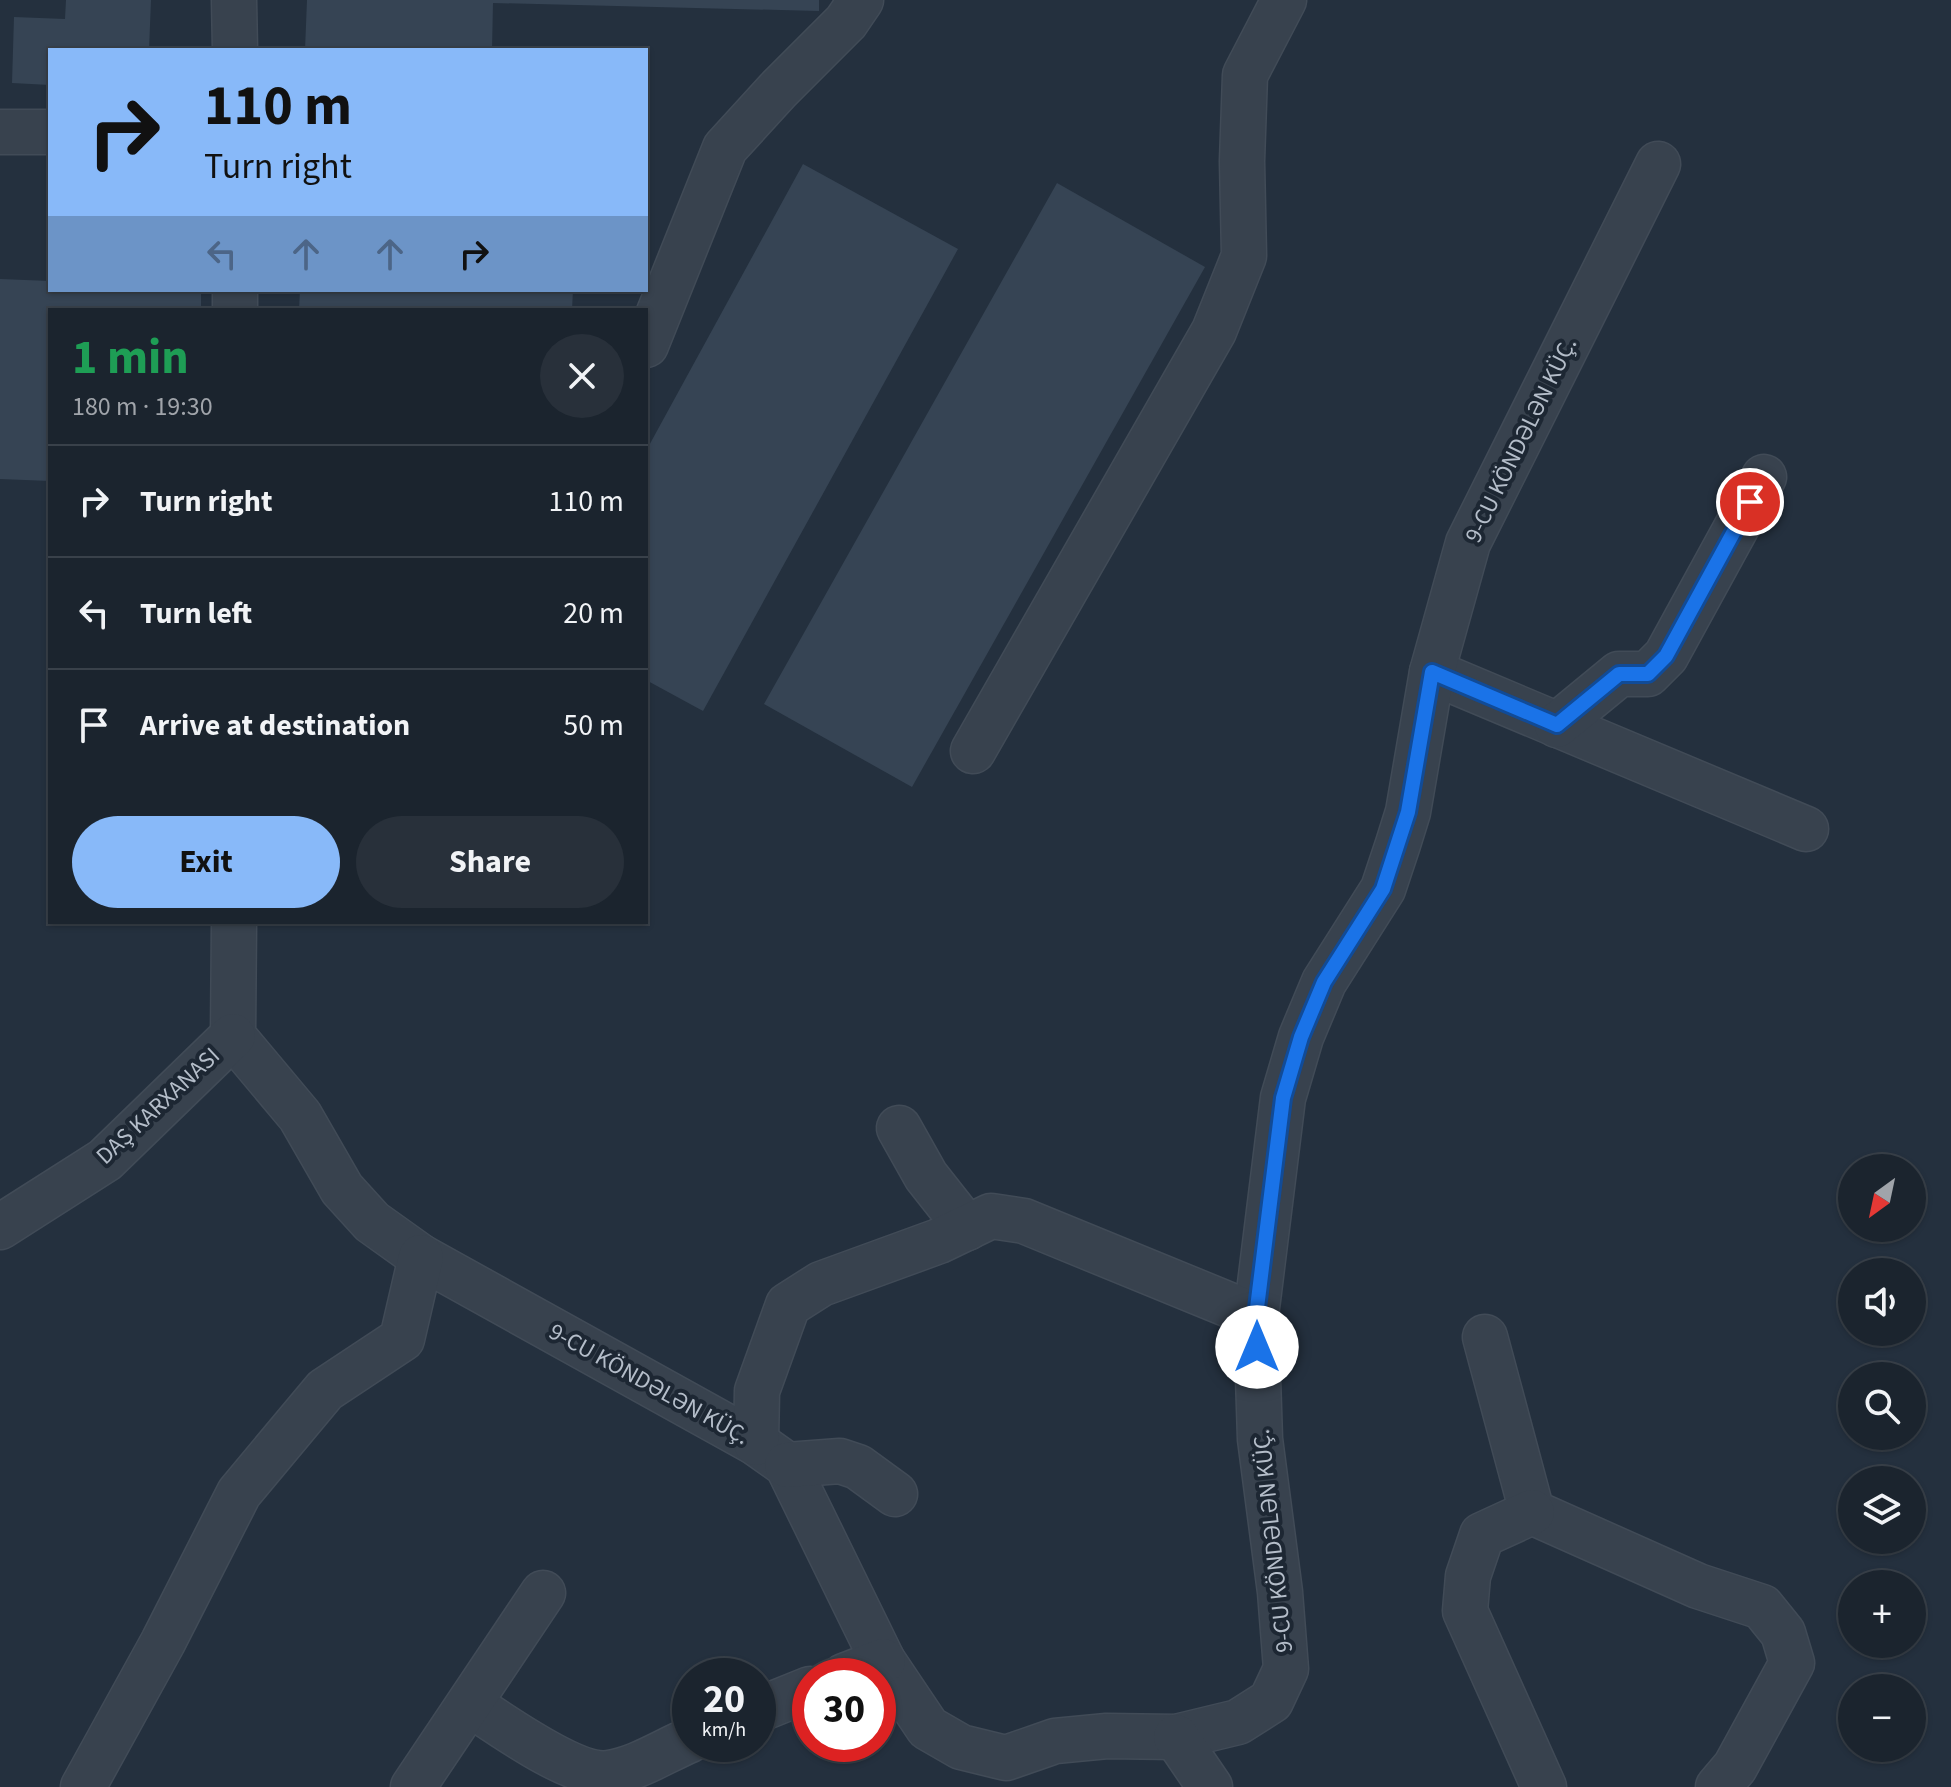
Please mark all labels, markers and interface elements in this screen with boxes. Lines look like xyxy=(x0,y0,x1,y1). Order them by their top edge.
text: 110 m xyxy=(204,67,352,146)
icon: right xyxy=(72,80,176,184)
text: Turn right xyxy=(204,141,352,192)
icon: left xyxy=(200,232,244,276)
icon: ahead xyxy=(284,232,328,276)
icon: ahead xyxy=(368,232,412,276)
icon: right xyxy=(452,232,496,276)
text: 1 min xyxy=(72,324,189,392)
street label: 9-CU KÖNDƏLƏN KÜÇ. xyxy=(1456,331,1586,549)
button: close xyxy=(540,334,624,418)
text: 180 m · 19:30 xyxy=(72,388,213,425)
pin xyxy=(1716,468,1784,536)
icon: right xyxy=(72,479,116,523)
text: Turn right xyxy=(140,480,272,523)
text: 110 m xyxy=(548,480,624,523)
icon: arrive xyxy=(1728,480,1772,524)
icon: left xyxy=(72,591,116,635)
text: Turn left xyxy=(140,592,252,635)
text: 20 m xyxy=(563,592,624,635)
icon: arrive xyxy=(72,703,116,747)
text: Arrive at destination xyxy=(140,704,410,747)
text: 50 m xyxy=(563,704,624,747)
button: Exit xyxy=(72,816,340,908)
button: Share xyxy=(356,816,624,908)
street label: DAŞ KARXANASI xyxy=(88,1039,228,1173)
north arrow xyxy=(1838,1154,1926,1242)
map controls xyxy=(1838,1154,1926,1762)
button: sound xyxy=(1838,1258,1926,1346)
position arrow xyxy=(1215,1305,1299,1389)
street label: 9-CU KÖNDƏLƏN KÜÇ. xyxy=(542,1314,756,1454)
button: search xyxy=(1838,1362,1926,1450)
street label: 9-CU KÖNDƏLƏN KÜÇ. xyxy=(1244,1428,1302,1654)
button: layers xyxy=(1838,1466,1926,1554)
button: + xyxy=(1838,1570,1926,1658)
speed limit sign: 30 xyxy=(792,1658,896,1762)
text: 20 xyxy=(703,1671,745,1728)
button: − xyxy=(1838,1674,1926,1762)
text: km/h xyxy=(702,1716,746,1744)

